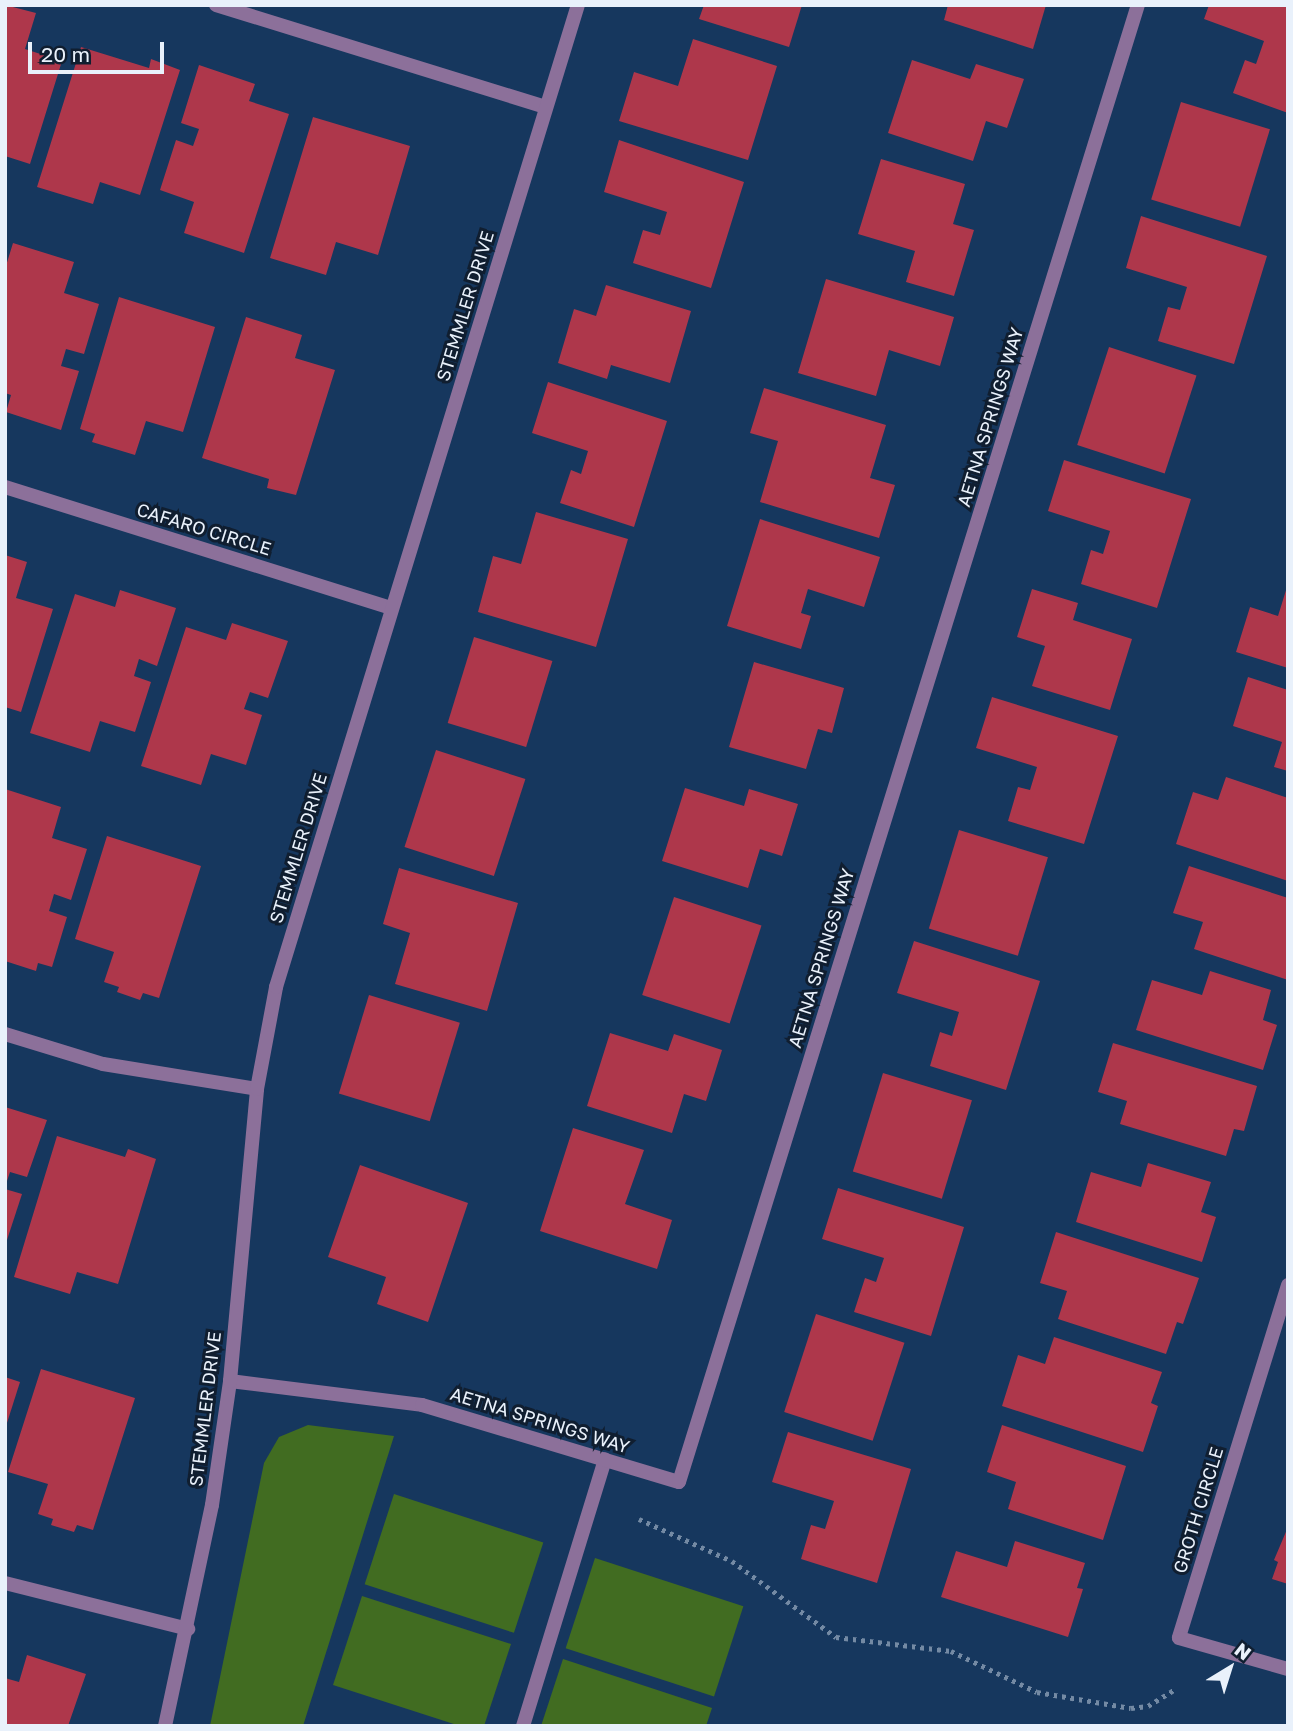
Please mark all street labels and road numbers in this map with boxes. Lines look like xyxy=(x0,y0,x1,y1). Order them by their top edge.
street label: STEMMLER DRIVE xyxy=(432,228,498,384)
street label: AETNA SPRINGS WAY xyxy=(952,325,1028,509)
street label: CAFARO CIRCLE xyxy=(134,498,274,560)
street label: STEMMLER DRIVE xyxy=(265,770,331,926)
street label: AETNA SPRINGS WAY xyxy=(783,866,859,1050)
street label: STEMMLER DRIVE xyxy=(185,1330,225,1488)
street label: AETNA SPRINGS WAY xyxy=(448,1382,632,1458)
street label: GROTH CIRCLE xyxy=(1169,1444,1227,1576)

